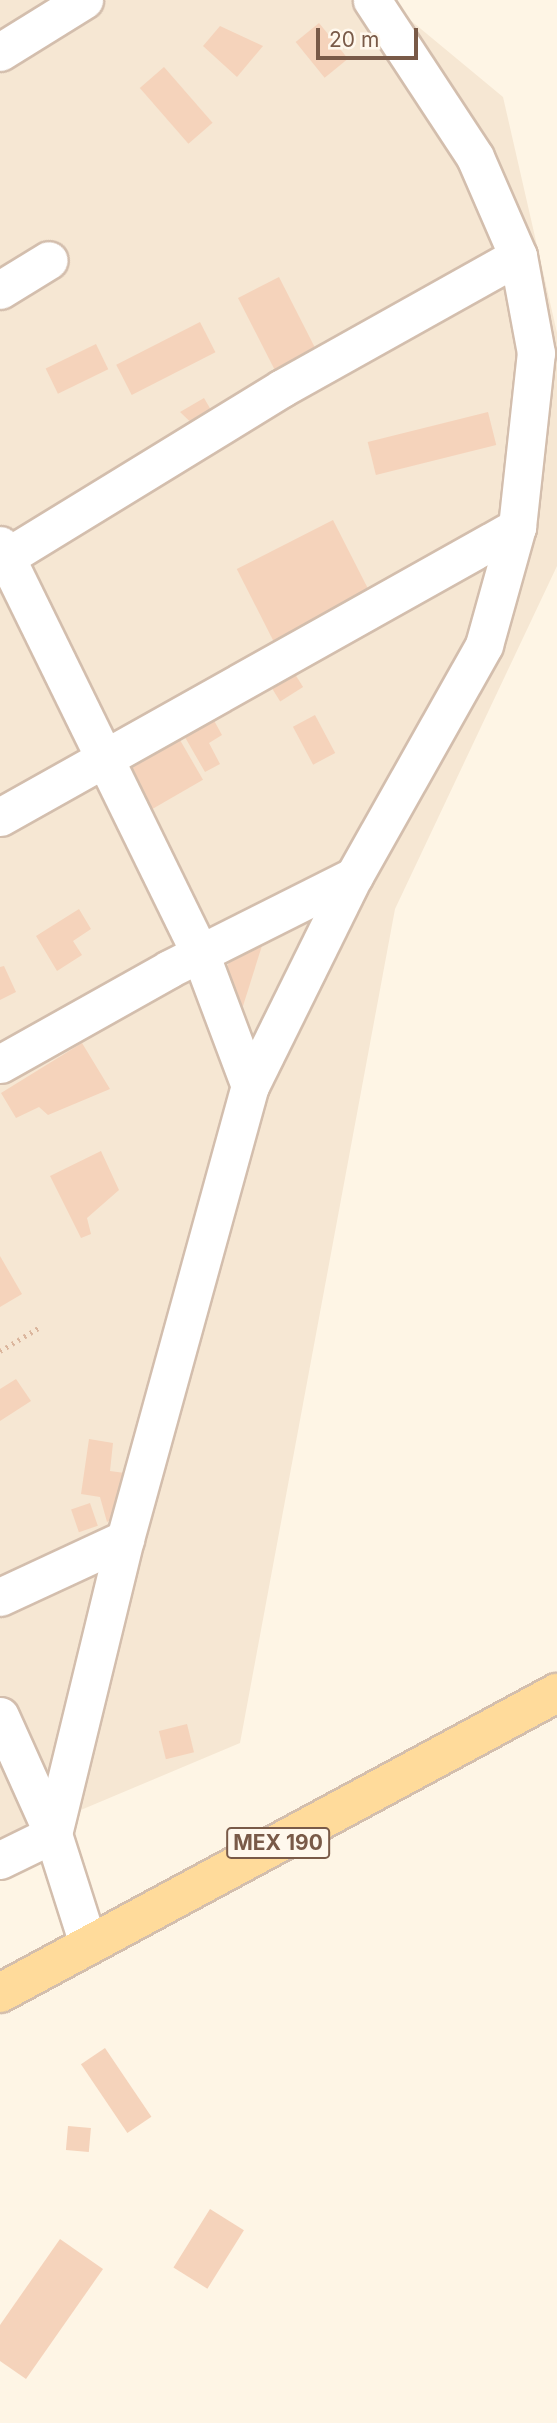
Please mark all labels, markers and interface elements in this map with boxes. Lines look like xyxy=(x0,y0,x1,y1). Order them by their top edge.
scale bar xyxy=(319,14,420,58)
text: 20 m xyxy=(329,27,379,52)
road number: MEX 190 xyxy=(226,1826,330,1860)

